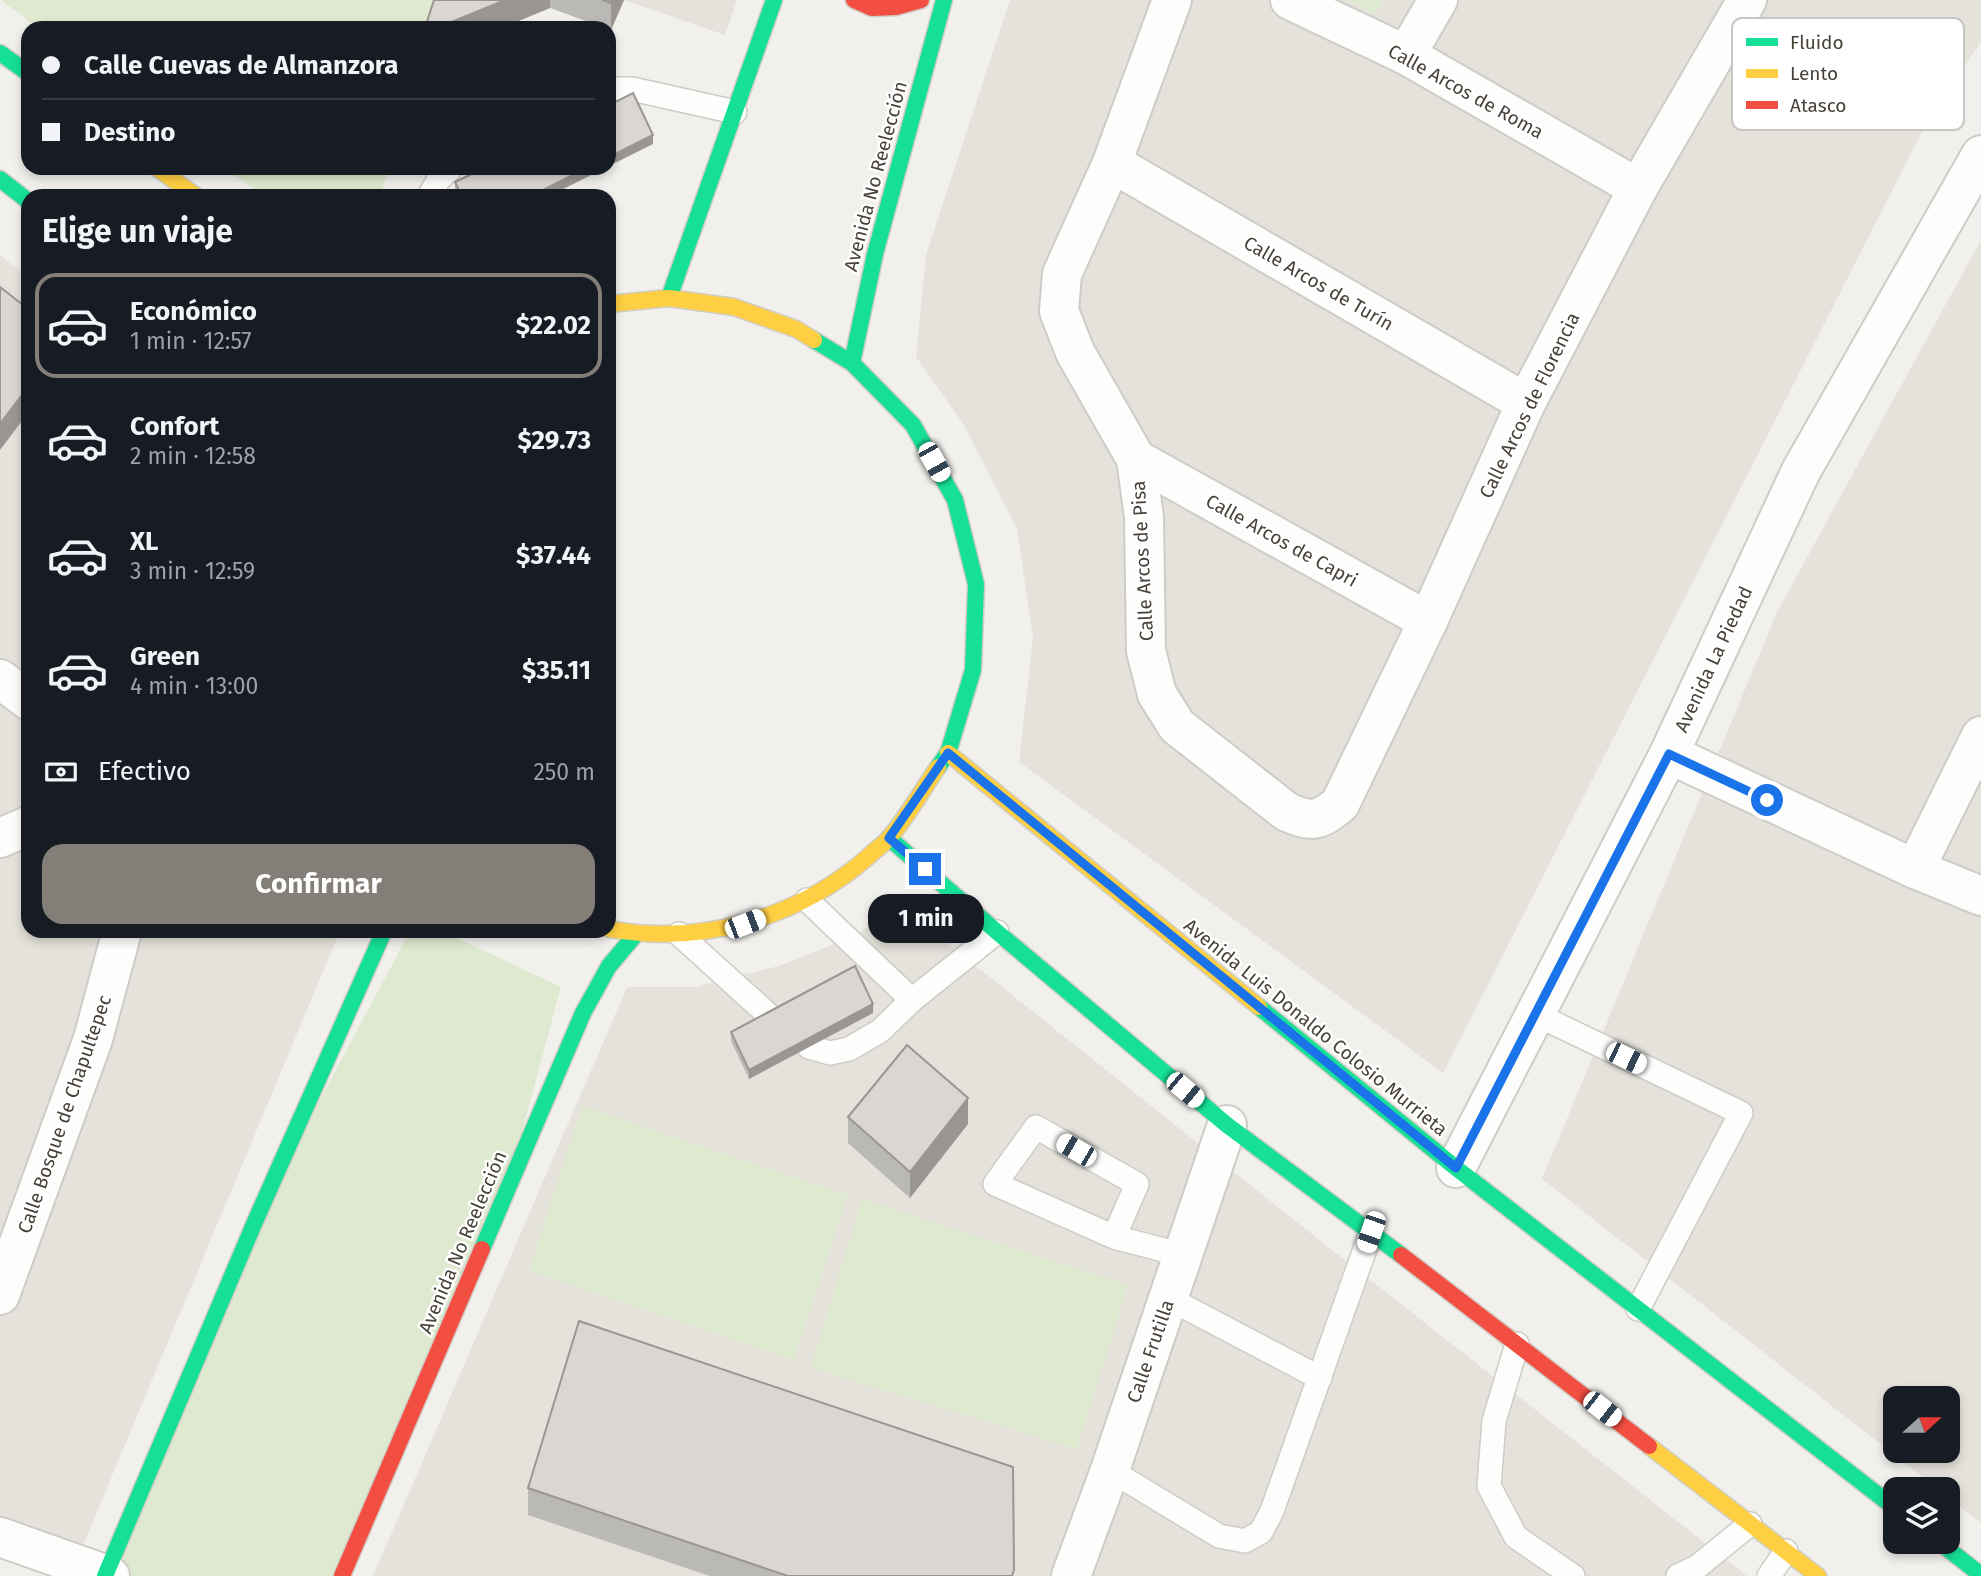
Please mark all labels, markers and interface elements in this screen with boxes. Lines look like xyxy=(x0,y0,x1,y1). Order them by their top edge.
legend xyxy=(1732,18,1964,130)
text: Fluido xyxy=(1790,31,1844,54)
street label: Calle Arcos de Roma xyxy=(1384,39,1547,144)
text: Calle Cuevas de Almanzora xyxy=(84,50,399,81)
text: Lento xyxy=(1790,62,1838,85)
street label: Avenida No Reelección xyxy=(839,79,912,274)
text: Atasco xyxy=(1790,94,1846,117)
text: Destino xyxy=(84,117,175,148)
text: Elige un viaje xyxy=(42,212,233,250)
street label: Calle Arcos de Turín xyxy=(1240,231,1398,336)
icon: car xyxy=(46,294,109,357)
text: Económico xyxy=(130,296,257,327)
street label: Calle Arcos de Florencia xyxy=(1474,309,1584,502)
text: $22.02 xyxy=(516,310,591,341)
text: 1 min · 12:57 xyxy=(130,327,252,355)
icon: car xyxy=(46,409,109,472)
text: Confort xyxy=(130,411,219,442)
text: $29.73 xyxy=(517,425,591,456)
car xyxy=(915,439,954,485)
text: 2 min · 12:58 xyxy=(130,442,256,470)
street label: Calle Arcos de Pisa xyxy=(1127,480,1158,642)
street label: Calle Arcos de Capri xyxy=(1202,489,1362,592)
icon: car xyxy=(46,524,109,587)
text: XL xyxy=(130,526,158,557)
text: $37.44 xyxy=(516,540,591,571)
text: 3 min · 12:59 xyxy=(130,557,255,585)
street label: Avenida La Piedad xyxy=(1670,583,1757,736)
icon: car xyxy=(46,639,109,702)
text: Green xyxy=(130,641,200,672)
text: $35.11 xyxy=(522,655,591,686)
text: 4 min · 13:00 xyxy=(130,672,258,700)
icon: cash xyxy=(42,753,80,791)
text: Efectivo xyxy=(98,756,191,787)
text: 250 m xyxy=(533,758,595,786)
route start xyxy=(1751,784,1783,816)
button: Confirmar xyxy=(42,844,595,924)
route end xyxy=(909,853,941,885)
callout: 1 min xyxy=(867,894,983,942)
text: 1 min xyxy=(898,904,954,932)
car xyxy=(722,907,769,941)
street label: Avenida Luis Donaldo Colosio Murrieta xyxy=(1179,914,1452,1141)
street label: Calle Bosque de Chapultepec xyxy=(13,992,116,1236)
car xyxy=(1603,1039,1650,1077)
car xyxy=(1163,1068,1208,1112)
car xyxy=(1053,1130,1100,1170)
street label: Avenida No Reelección xyxy=(414,1148,511,1337)
car xyxy=(1355,1209,1388,1255)
street label: Calle Frutilla xyxy=(1122,1297,1179,1406)
north arrow xyxy=(1883,1386,1960,1463)
map controls xyxy=(1883,1386,1960,1554)
car xyxy=(1579,1388,1626,1430)
button: layers xyxy=(1883,1477,1960,1554)

